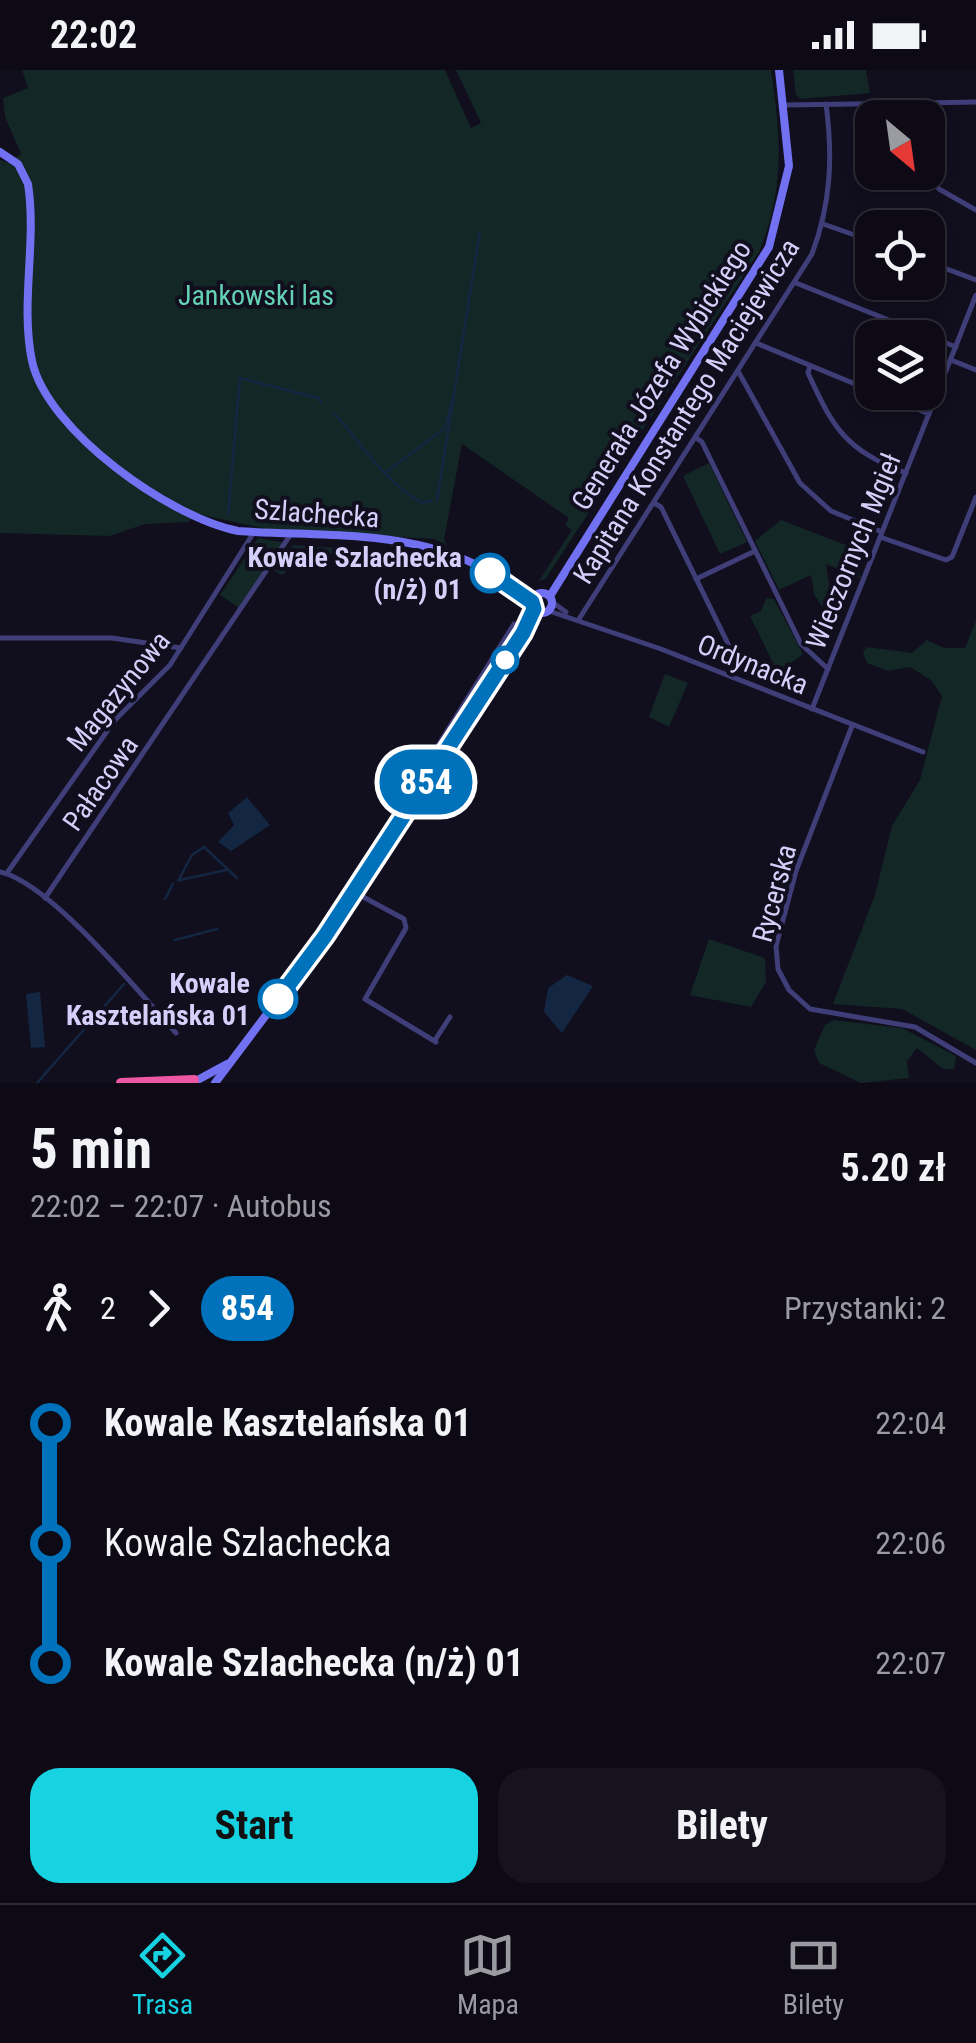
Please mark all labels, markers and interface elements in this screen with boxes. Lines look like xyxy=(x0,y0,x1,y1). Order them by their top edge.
text: 22:02 xyxy=(50,13,137,57)
north arrow xyxy=(855,100,945,190)
map controls xyxy=(855,100,945,410)
button: locate xyxy=(855,210,945,300)
street label: Kapitana Konstantego Maciejewicza xyxy=(566,233,806,590)
street label: Generała Józefa Wybickiego xyxy=(565,234,758,516)
park label: Jankowski las xyxy=(178,279,334,312)
button: layers xyxy=(855,320,945,410)
street label: Wieczornych Mgieł xyxy=(799,449,908,654)
street label: Szlachecka xyxy=(253,493,381,534)
place label: Kowale Szlachecka (n/ż) 01 xyxy=(248,541,462,606)
marker: Kowale Szlachecka (n/ż) 01 xyxy=(471,554,509,592)
street label: Magazynowa xyxy=(60,625,177,758)
street label: Ordynacka xyxy=(693,627,813,702)
unlabelled marker xyxy=(492,647,518,673)
street label: Pałacowa xyxy=(56,730,145,837)
line badge: 854 xyxy=(368,750,484,814)
text: 854 xyxy=(399,762,453,803)
street label: Rycerska xyxy=(746,841,803,946)
place label: Kowale Kasztelańska 01 xyxy=(66,967,250,1032)
marker: Kowale Kasztelańska 01 xyxy=(259,980,297,1018)
text: 5 min xyxy=(30,1117,152,1181)
text: 5.20 zł xyxy=(841,1146,946,1190)
text: 22:02 – 22:07 · Autobus xyxy=(30,1187,332,1225)
icon: walk xyxy=(30,1281,85,1336)
icon: forward xyxy=(131,1281,186,1336)
text: 854 xyxy=(221,1288,274,1329)
text: 2 xyxy=(100,1289,116,1327)
text: Przystanki: 2 xyxy=(784,1289,946,1327)
text: Kowale Kasztelańska 01 xyxy=(104,1401,472,1445)
text: 22:04 xyxy=(875,1404,946,1442)
text: Kowale Szlachecka xyxy=(104,1521,391,1565)
text: 22:06 xyxy=(875,1524,946,1562)
text: Kowale Szlachecka (n/ż) 01 xyxy=(104,1641,524,1685)
text: 22:07 xyxy=(875,1644,946,1682)
button: Start xyxy=(30,1768,478,1883)
button: Bilety xyxy=(498,1768,946,1883)
tab: Trasa xyxy=(132,1928,193,2021)
tab: Mapa xyxy=(457,1928,519,2021)
tab: Bilety xyxy=(783,1928,844,2021)

